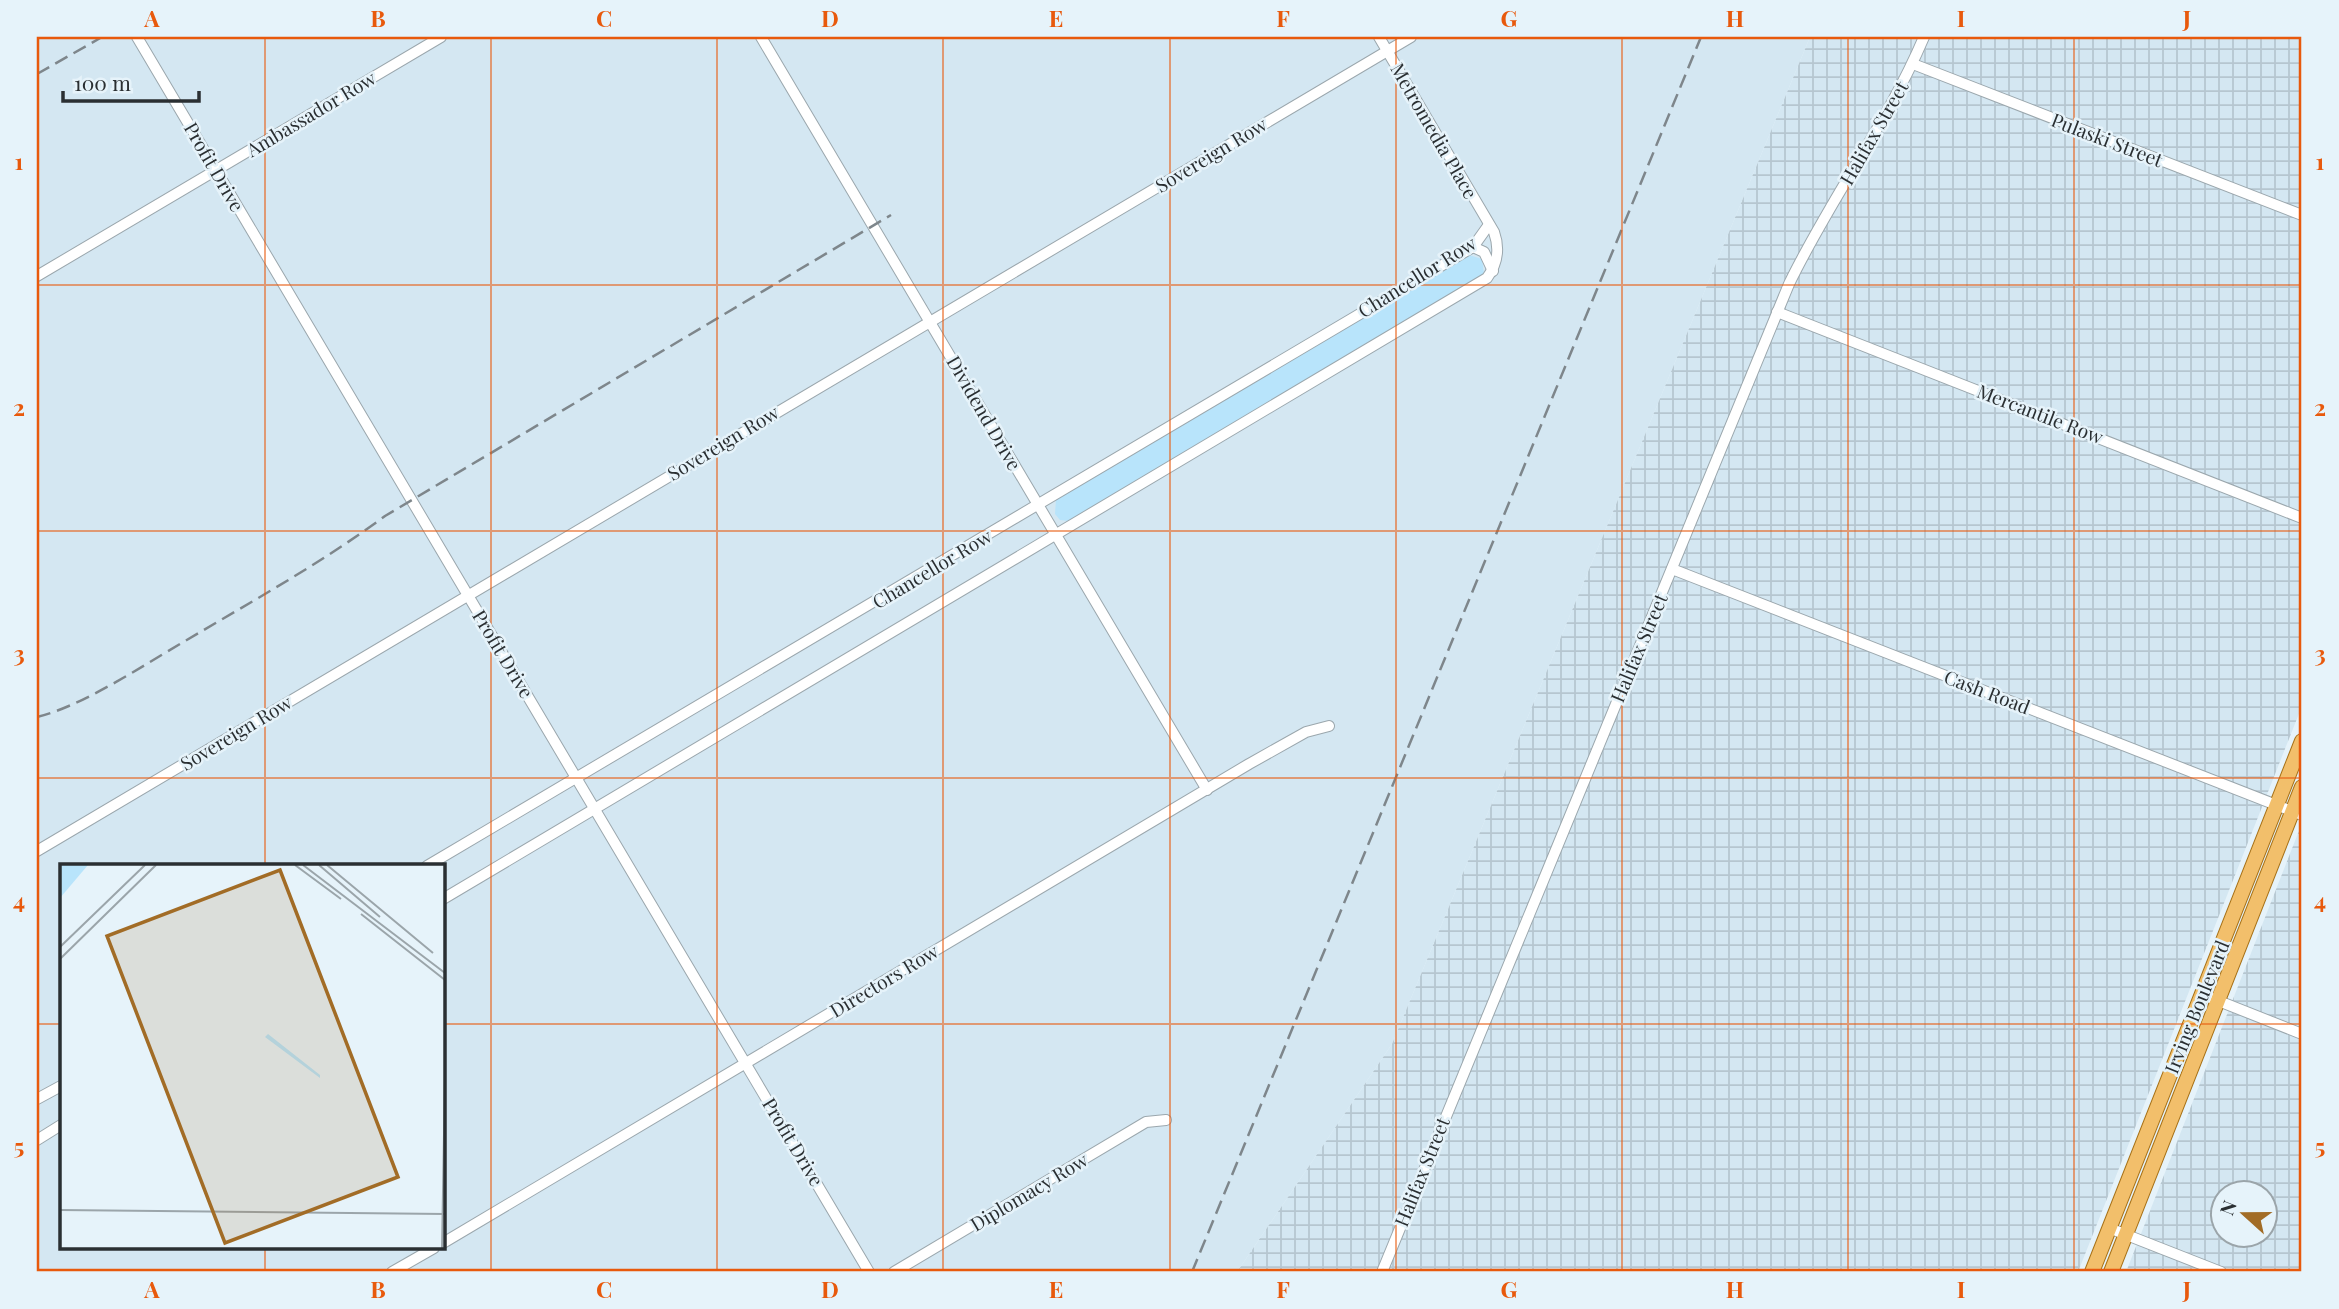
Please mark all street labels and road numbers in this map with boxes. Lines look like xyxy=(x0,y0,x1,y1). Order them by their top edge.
street label: Metromedia Place xyxy=(1385,58,1484,203)
street label: Ambassador Row xyxy=(240,64,380,163)
street label: Halifax Street xyxy=(1833,76,1914,189)
street label: Pulaski Street xyxy=(2048,106,2167,172)
street label: Sovereign Row xyxy=(1150,110,1271,198)
street label: Profit Drive xyxy=(179,117,251,216)
street label: Chancellor Row xyxy=(1352,229,1481,323)
street label: Dividend Drive xyxy=(942,350,1028,475)
street label: Mercantile Row xyxy=(1974,377,2107,449)
street label: Sovereign Row xyxy=(662,398,783,486)
street label: Chancellor Row xyxy=(867,522,996,614)
street label: Halifax Street xyxy=(1603,589,1673,706)
street label: Profit Drive xyxy=(467,604,541,703)
street label: Cash Road xyxy=(1941,663,2034,719)
street label: Sovereign Row xyxy=(175,688,296,776)
street label: Irving Boulevard xyxy=(2158,936,2235,1077)
street label: Directors Row xyxy=(824,937,943,1023)
street label: Profit Drive xyxy=(757,1092,831,1191)
street label: Halifax Street xyxy=(1387,1113,1455,1230)
street label: Diplomacy Row xyxy=(965,1146,1092,1236)

